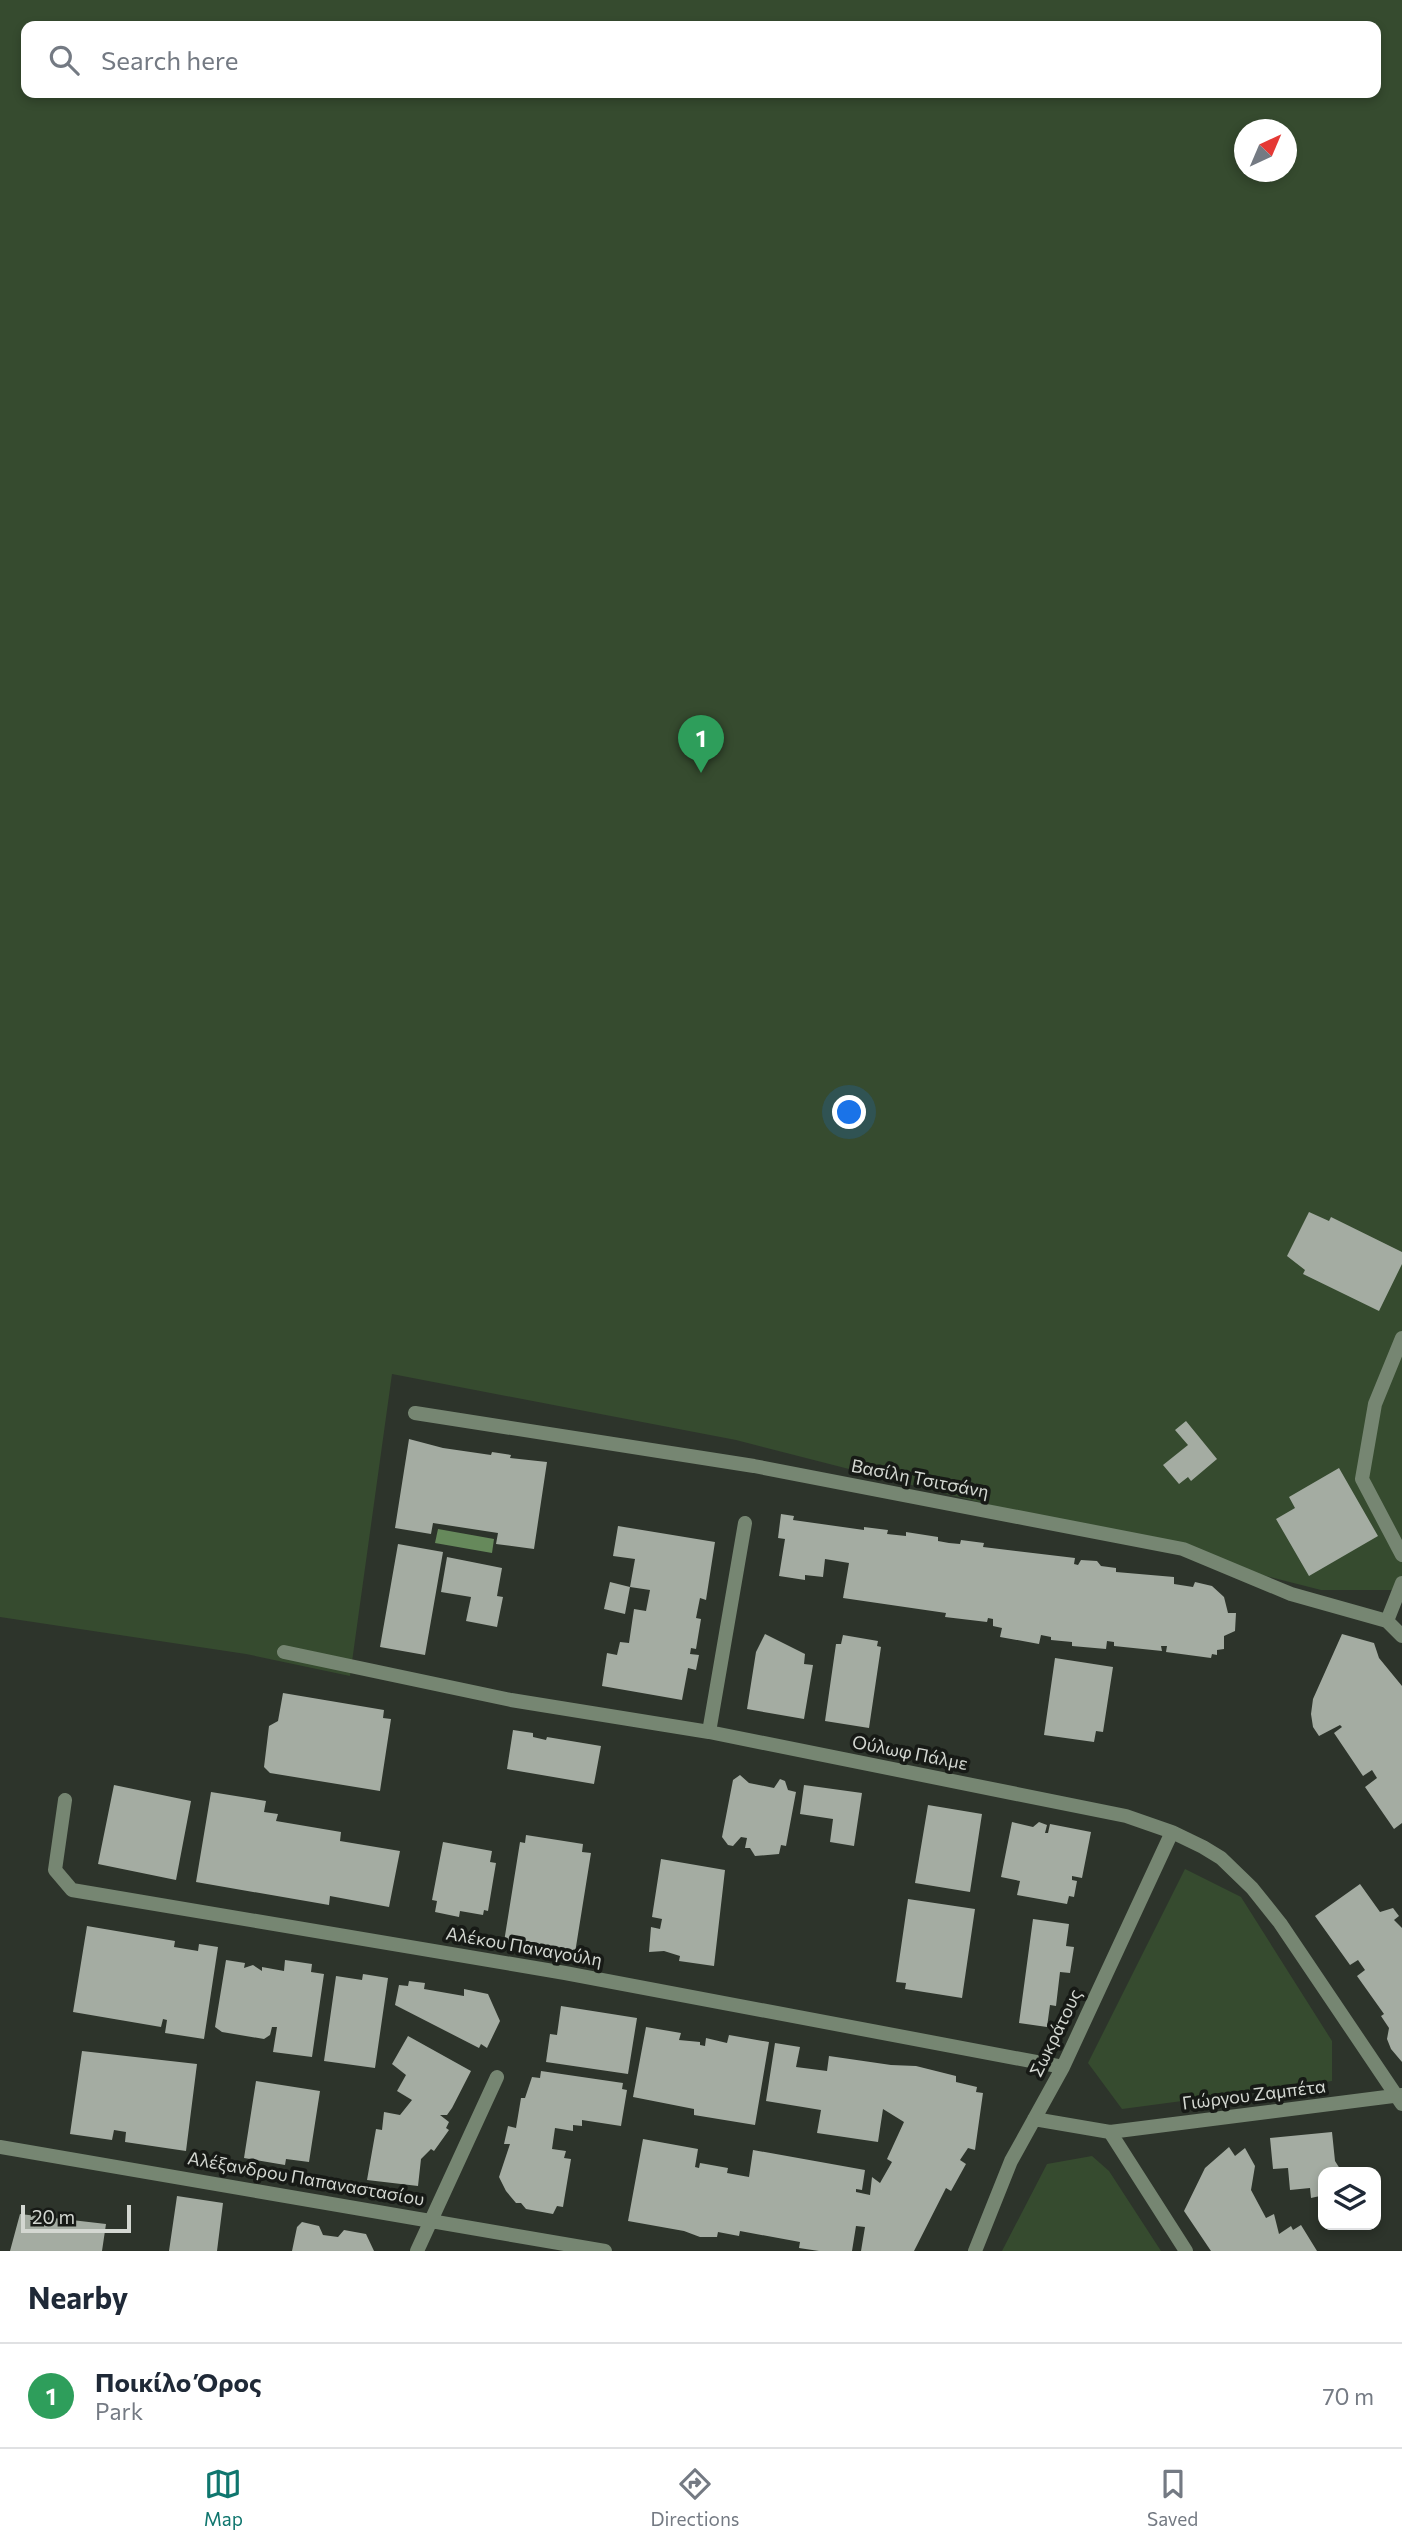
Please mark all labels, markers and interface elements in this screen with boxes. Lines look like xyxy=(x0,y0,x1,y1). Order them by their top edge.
search box xyxy=(21,21,1381,98)
icon: search xyxy=(45,41,83,79)
text: Search here xyxy=(101,44,239,75)
north arrow xyxy=(1234,119,1297,182)
pin: 1 xyxy=(678,715,724,773)
your location xyxy=(832,1095,866,1129)
street label: Βασίλη Τσιτσάνη xyxy=(850,1454,991,1502)
street label: Ούλωφ Πάλμε xyxy=(850,1730,970,1774)
street label: Αλέκου Παναγούλη xyxy=(444,1921,604,1971)
street label: Σωκράτους xyxy=(1024,1985,1086,2080)
street label: Γιώργου Ζαμπέτα xyxy=(1181,2074,1327,2114)
street label: Αλέξανδρου Παπαναστασίου xyxy=(186,2146,426,2210)
map controls xyxy=(1318,2167,1381,2230)
button: layers xyxy=(1318,2167,1381,2230)
scale bar xyxy=(21,2202,131,2234)
text: 20 m xyxy=(32,2205,75,2228)
text: Nearby xyxy=(28,2278,128,2315)
text: Ποικίλο Όρος xyxy=(95,2366,262,2397)
text: 1 xyxy=(46,2382,56,2410)
text: 70 m xyxy=(1322,2382,1374,2410)
text: Park xyxy=(95,2397,143,2425)
tab: Map xyxy=(204,2465,243,2530)
tab: Directions xyxy=(650,2465,740,2530)
tab: Saved xyxy=(1147,2465,1198,2530)

